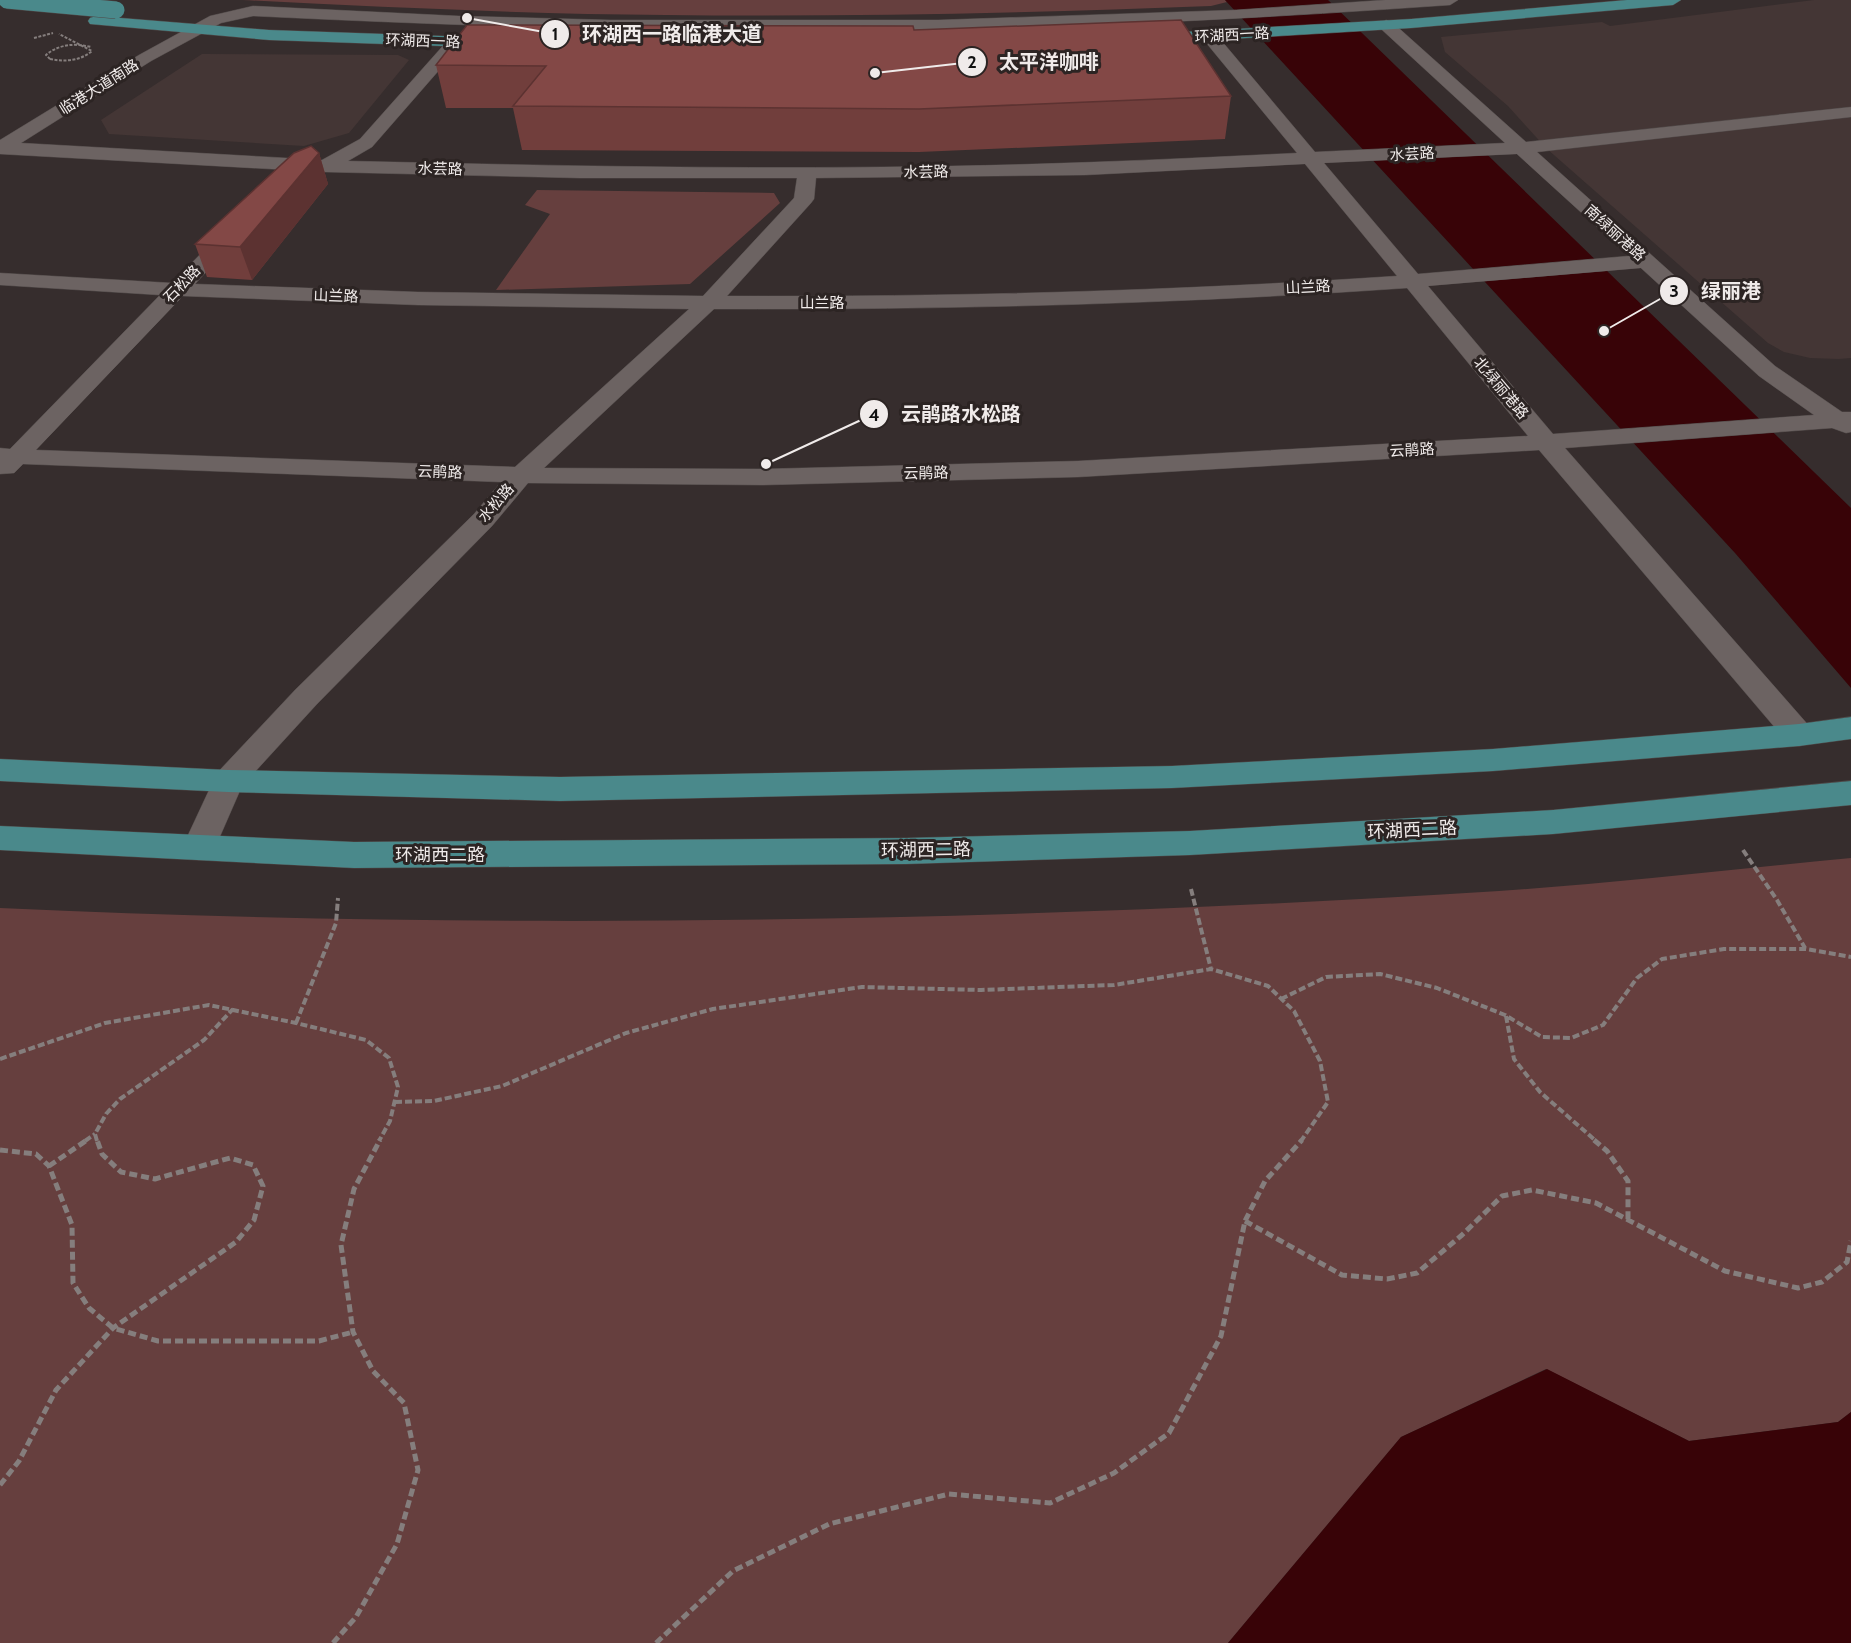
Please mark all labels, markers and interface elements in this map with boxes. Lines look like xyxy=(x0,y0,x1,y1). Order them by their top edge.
callout: 环湖西一路临港大道 xyxy=(540,15,774,53)
text: 环湖西一路临港大道 xyxy=(582,22,762,46)
text: 1 xyxy=(552,23,558,45)
street label: 环湖西一路 xyxy=(1194,24,1270,46)
street label: 环湖西一路 xyxy=(385,31,461,51)
callout: 太平洋咖啡 xyxy=(957,43,1111,81)
text: 太平洋咖啡 xyxy=(999,50,1099,74)
text: 2 xyxy=(967,51,977,73)
street label: 临港大道南路 xyxy=(56,56,142,118)
street label: 水芸路 xyxy=(1389,144,1435,164)
street label: 水芸路 xyxy=(417,160,463,178)
street label: 水芸路 xyxy=(903,163,949,181)
street label: 南绿丽港路 xyxy=(1581,201,1649,265)
street label: 石松路 xyxy=(160,262,204,306)
callout: 绿丽港 xyxy=(1659,272,1773,310)
street label: 山兰路 xyxy=(1285,277,1331,297)
text: 绿丽港 xyxy=(1701,279,1761,303)
text: 3 xyxy=(1669,280,1679,302)
street label: 山兰路 xyxy=(313,286,359,306)
street label: 山兰路 xyxy=(799,294,845,312)
street label: 北绿丽港路 xyxy=(1470,353,1532,423)
callout: 云鹃路水松路 xyxy=(859,395,1033,433)
text: 云鹃路水松路 xyxy=(901,402,1021,426)
text: 4 xyxy=(868,404,880,426)
street label: 云鹃路 xyxy=(1389,440,1435,460)
street label: 云鹃路 xyxy=(417,462,463,482)
street label: 云鹃路 xyxy=(903,464,949,482)
street label: 水松路 xyxy=(474,480,518,526)
street label: 环湖西二路 xyxy=(1366,817,1458,843)
street label: 环湖西二路 xyxy=(881,838,971,862)
street label: 环湖西二路 xyxy=(395,844,485,866)

